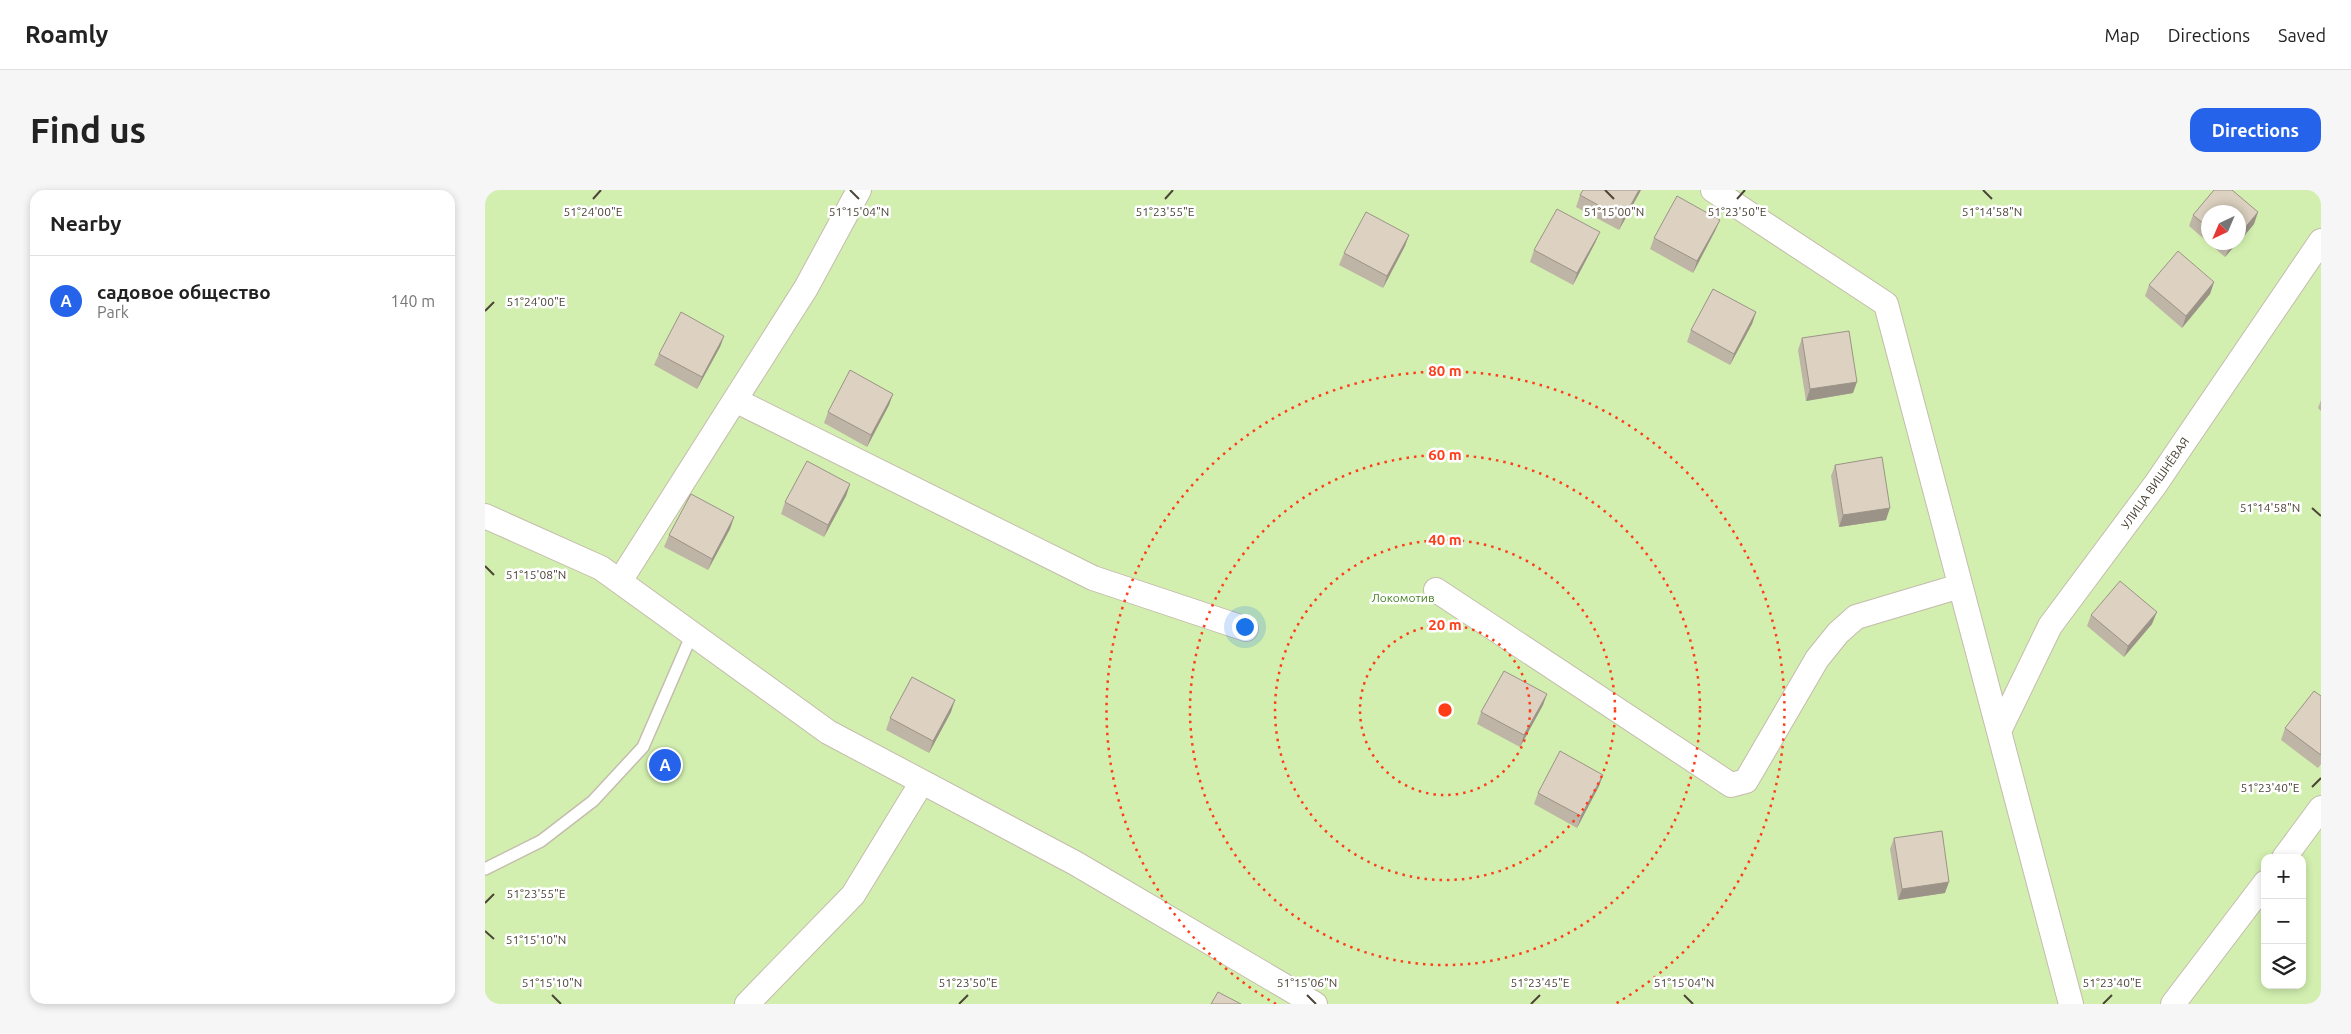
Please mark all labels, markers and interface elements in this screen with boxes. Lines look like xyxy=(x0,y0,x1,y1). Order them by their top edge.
text: Roamly xyxy=(25,21,108,48)
text: Map xyxy=(2104,25,2140,45)
text: Directions xyxy=(2168,25,2250,45)
text: Saved xyxy=(2278,25,2326,45)
button: Directions xyxy=(2190,108,2321,152)
text: Find us xyxy=(30,110,146,150)
text: 51°24'00"E xyxy=(564,205,623,218)
text: 51°15'04"N xyxy=(829,205,889,218)
text: 51°23'55"E xyxy=(1136,205,1195,218)
text: 51°15'00"N xyxy=(1584,205,1644,218)
text: 51°23'50"E xyxy=(1708,205,1767,218)
text: 51°14'58"N xyxy=(1962,205,2022,218)
north arrow xyxy=(2201,205,2246,250)
text: Nearby xyxy=(50,211,121,235)
text: садовое общество xyxy=(97,281,271,303)
text: A xyxy=(60,292,72,310)
text: 140 m xyxy=(390,292,435,310)
text: 51°24'00"E xyxy=(507,295,566,308)
text: Park xyxy=(97,303,129,321)
text: 80 m xyxy=(1428,362,1462,379)
street label: УЛИЦА ВИШНЁВАЯ xyxy=(2119,435,2191,531)
text: 60 m xyxy=(1428,446,1462,463)
text: 51°14'58"N xyxy=(2240,501,2300,514)
text: 40 m xyxy=(1428,531,1462,548)
text: 51°15'08"N xyxy=(506,568,566,581)
park label: Локомотив xyxy=(1371,591,1435,604)
your location xyxy=(1232,614,1258,640)
text: 20 m xyxy=(1428,616,1462,633)
centre of rings xyxy=(1436,701,1454,719)
pin: A xyxy=(649,746,681,784)
text: 51°23'40"E xyxy=(2241,781,2300,794)
map controls xyxy=(2261,854,2306,989)
button: + xyxy=(2261,854,2306,899)
text: 51°23'55"E xyxy=(507,887,566,900)
button: − xyxy=(2261,899,2306,944)
text: 51°15'10"N xyxy=(506,933,566,946)
button: layers xyxy=(2261,944,2306,989)
text: 51°15'10"N xyxy=(522,976,582,989)
text: 51°23'50"E xyxy=(939,976,998,989)
text: 51°15'06"N xyxy=(1277,976,1337,989)
text: 51°23'45"E xyxy=(1511,976,1570,989)
text: 51°15'04"N xyxy=(1654,976,1714,989)
text: 51°23'40"E xyxy=(2083,976,2142,989)

